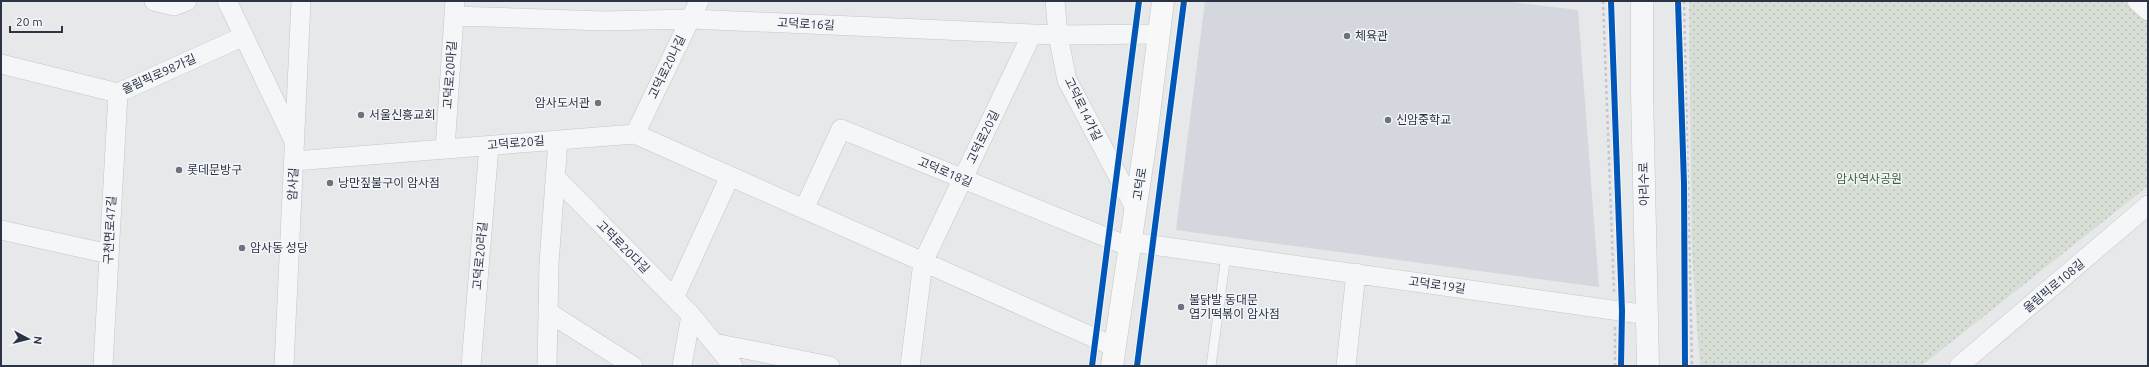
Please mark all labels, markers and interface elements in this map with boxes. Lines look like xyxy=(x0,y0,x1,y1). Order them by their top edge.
scale bar xyxy=(10,8,62,34)
text: 20 m xyxy=(16,15,43,28)
street label: 고덕로16길 xyxy=(777,15,835,32)
place label: 체육관 xyxy=(1355,29,1388,42)
marker: 체육관 xyxy=(1342,31,1352,41)
street label: 고덕로20나길 xyxy=(646,33,687,101)
street label: 고덕로20마길 xyxy=(441,40,458,110)
street label: 올림픽로98가길 xyxy=(120,51,198,96)
street label: 고덕로14가길 xyxy=(1063,75,1104,143)
place label: 암사도서관 xyxy=(535,96,590,109)
marker: 암사도서관 xyxy=(593,98,603,108)
place label: 서울신흥교회 xyxy=(369,108,435,121)
street label: 고덕로20길 xyxy=(964,108,1001,166)
marker: 서울신흥교회 xyxy=(356,110,366,120)
place label: 신암중학교 xyxy=(1396,113,1451,126)
marker: 신암중학교 xyxy=(1383,115,1393,125)
street label: 고덕로20길 xyxy=(487,134,545,151)
street label: 고덕로18길 xyxy=(916,154,974,189)
street label: 아리수로 xyxy=(1637,162,1650,206)
place label: 롯데문방구 xyxy=(187,163,242,176)
marker: 롯데문방구 xyxy=(174,165,184,175)
street label: 암사길 xyxy=(285,167,300,201)
street label: 고덕로 xyxy=(1130,167,1149,201)
park label: 암사역사공원 xyxy=(1836,172,1902,185)
place label: 낭만짚불구이 암사점 xyxy=(338,176,440,189)
marker: 낭만짚불구이 암사점 xyxy=(325,178,335,188)
street label: 구천면로47길 xyxy=(101,195,118,265)
street label: 고덕로20다길 xyxy=(594,218,652,276)
street label: 고덕로20라길 xyxy=(470,221,489,291)
place label: 암사동 성당 xyxy=(250,241,308,254)
marker: 암사동 성당 xyxy=(237,243,247,253)
street label: 올림픽로108길 xyxy=(2021,256,2087,315)
street label: 고덕로19길 xyxy=(1408,274,1467,295)
place label: 불닭발 동대문 엽기떡볶이 암사점 xyxy=(1189,293,1280,320)
marker: 불닭발 동대문 엽기떡볶이 암사점 xyxy=(1176,302,1186,312)
north arrow xyxy=(8,319,48,359)
text: N xyxy=(31,335,44,345)

